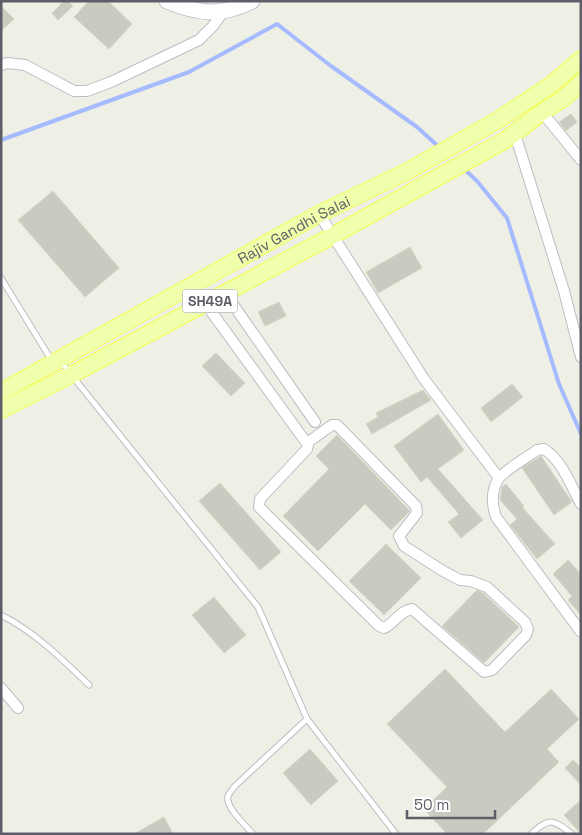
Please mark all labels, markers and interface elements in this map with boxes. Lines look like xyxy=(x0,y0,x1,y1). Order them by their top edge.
street label: Rajiv Gandhi Salai xyxy=(234,191,353,267)
road number: SH49A xyxy=(182,290,238,312)
scale bar xyxy=(407,788,494,820)
text: 50 m xyxy=(414,795,449,814)

